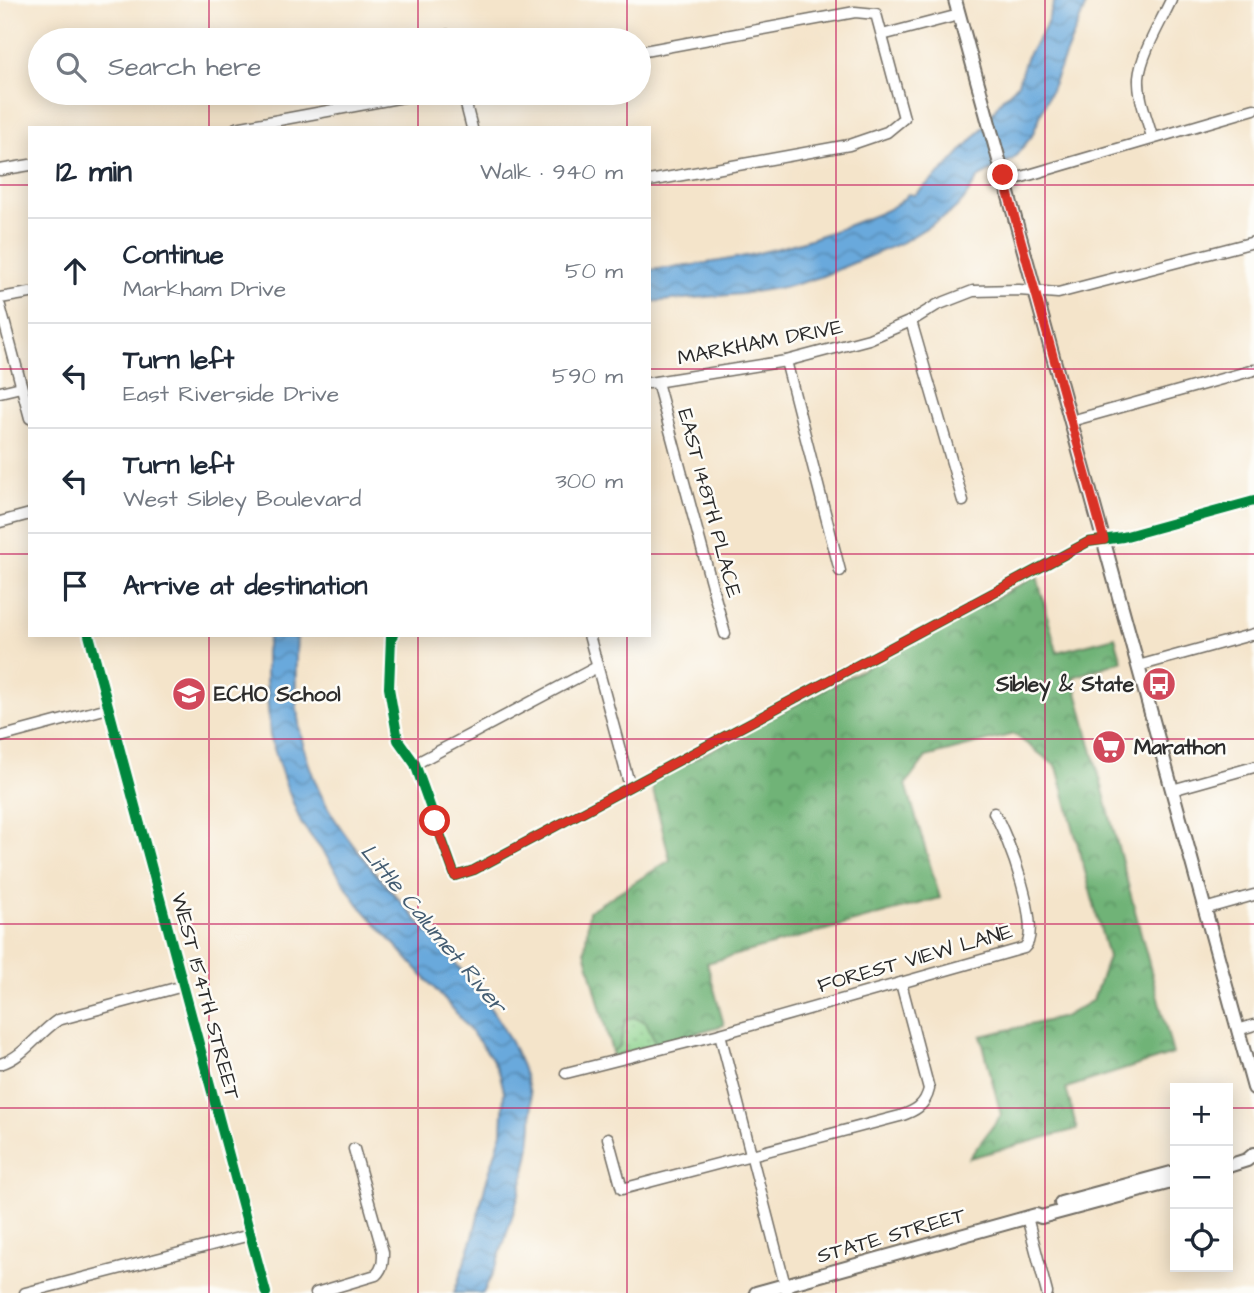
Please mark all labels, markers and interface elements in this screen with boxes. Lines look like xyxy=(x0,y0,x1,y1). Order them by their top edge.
search box xyxy=(28,28,651,105)
icon: search xyxy=(52,48,90,86)
text: Search here xyxy=(108,49,261,85)
text: 12 min xyxy=(56,151,132,193)
text: Walk · 940 m xyxy=(480,156,623,188)
route end xyxy=(987,159,1018,190)
text: Continue xyxy=(123,237,224,273)
icon: ahead xyxy=(56,252,94,290)
text: 50 m xyxy=(565,255,623,287)
text: Markham Drive xyxy=(123,273,286,305)
street label: MARKHAM DRIVE xyxy=(675,312,846,373)
text: Turn left xyxy=(123,342,234,378)
icon: left xyxy=(56,357,94,395)
text: 590 m xyxy=(552,360,623,392)
text: East Riverside Drive xyxy=(123,378,339,410)
street label: EAST 148TH PLACE xyxy=(670,406,749,601)
text: Turn left xyxy=(123,447,234,483)
icon: left xyxy=(56,462,94,500)
text: 300 m xyxy=(555,465,623,497)
text: West Sibley Boulevard xyxy=(123,483,361,515)
icon: arrive xyxy=(56,567,94,605)
text: Arrive at destination xyxy=(123,568,368,604)
bus stop icon: Sibley & State xyxy=(1140,665,1178,703)
place label: Sibley & State xyxy=(995,670,1135,702)
school or university icon: ECHO School xyxy=(170,675,208,713)
place label: ECHO School xyxy=(214,680,341,709)
supermarket icon: Marathon xyxy=(1090,728,1128,766)
place label: Marathon xyxy=(1134,733,1226,762)
route start xyxy=(419,805,450,836)
water label: Little Calumet River xyxy=(353,837,515,1022)
street label: WEST 154TH STREET xyxy=(164,890,247,1103)
street label: FOREST VIEW LANE xyxy=(814,917,1017,1000)
map controls xyxy=(1170,1083,1233,1272)
button: + xyxy=(1170,1083,1233,1146)
button: − xyxy=(1170,1146,1233,1209)
street label: STATE STREET xyxy=(813,1200,970,1271)
button: locate xyxy=(1170,1209,1233,1272)

